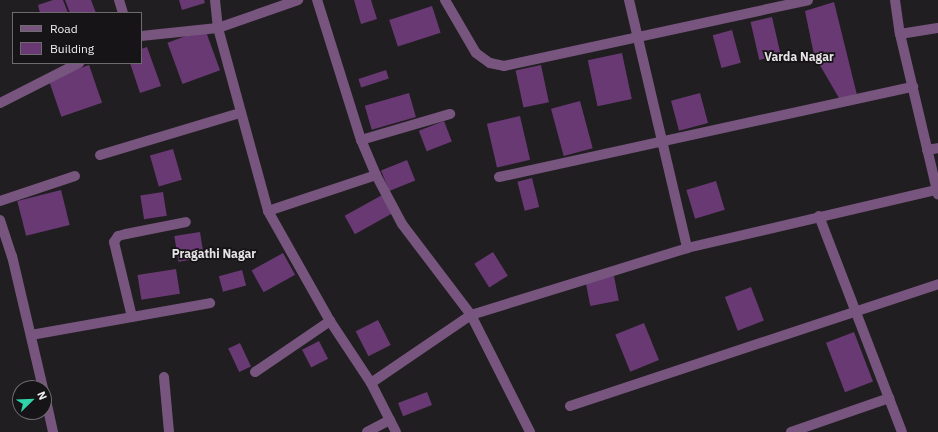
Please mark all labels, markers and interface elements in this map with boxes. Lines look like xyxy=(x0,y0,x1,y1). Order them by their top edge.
legend xyxy=(12,12,142,64)
text: Road xyxy=(50,21,78,36)
text: Building xyxy=(50,41,94,56)
district label: Varda Nagar xyxy=(764,50,834,64)
district label: Pragathi Nagar xyxy=(172,247,256,261)
north arrow xyxy=(12,380,52,420)
text: N xyxy=(34,389,50,402)

